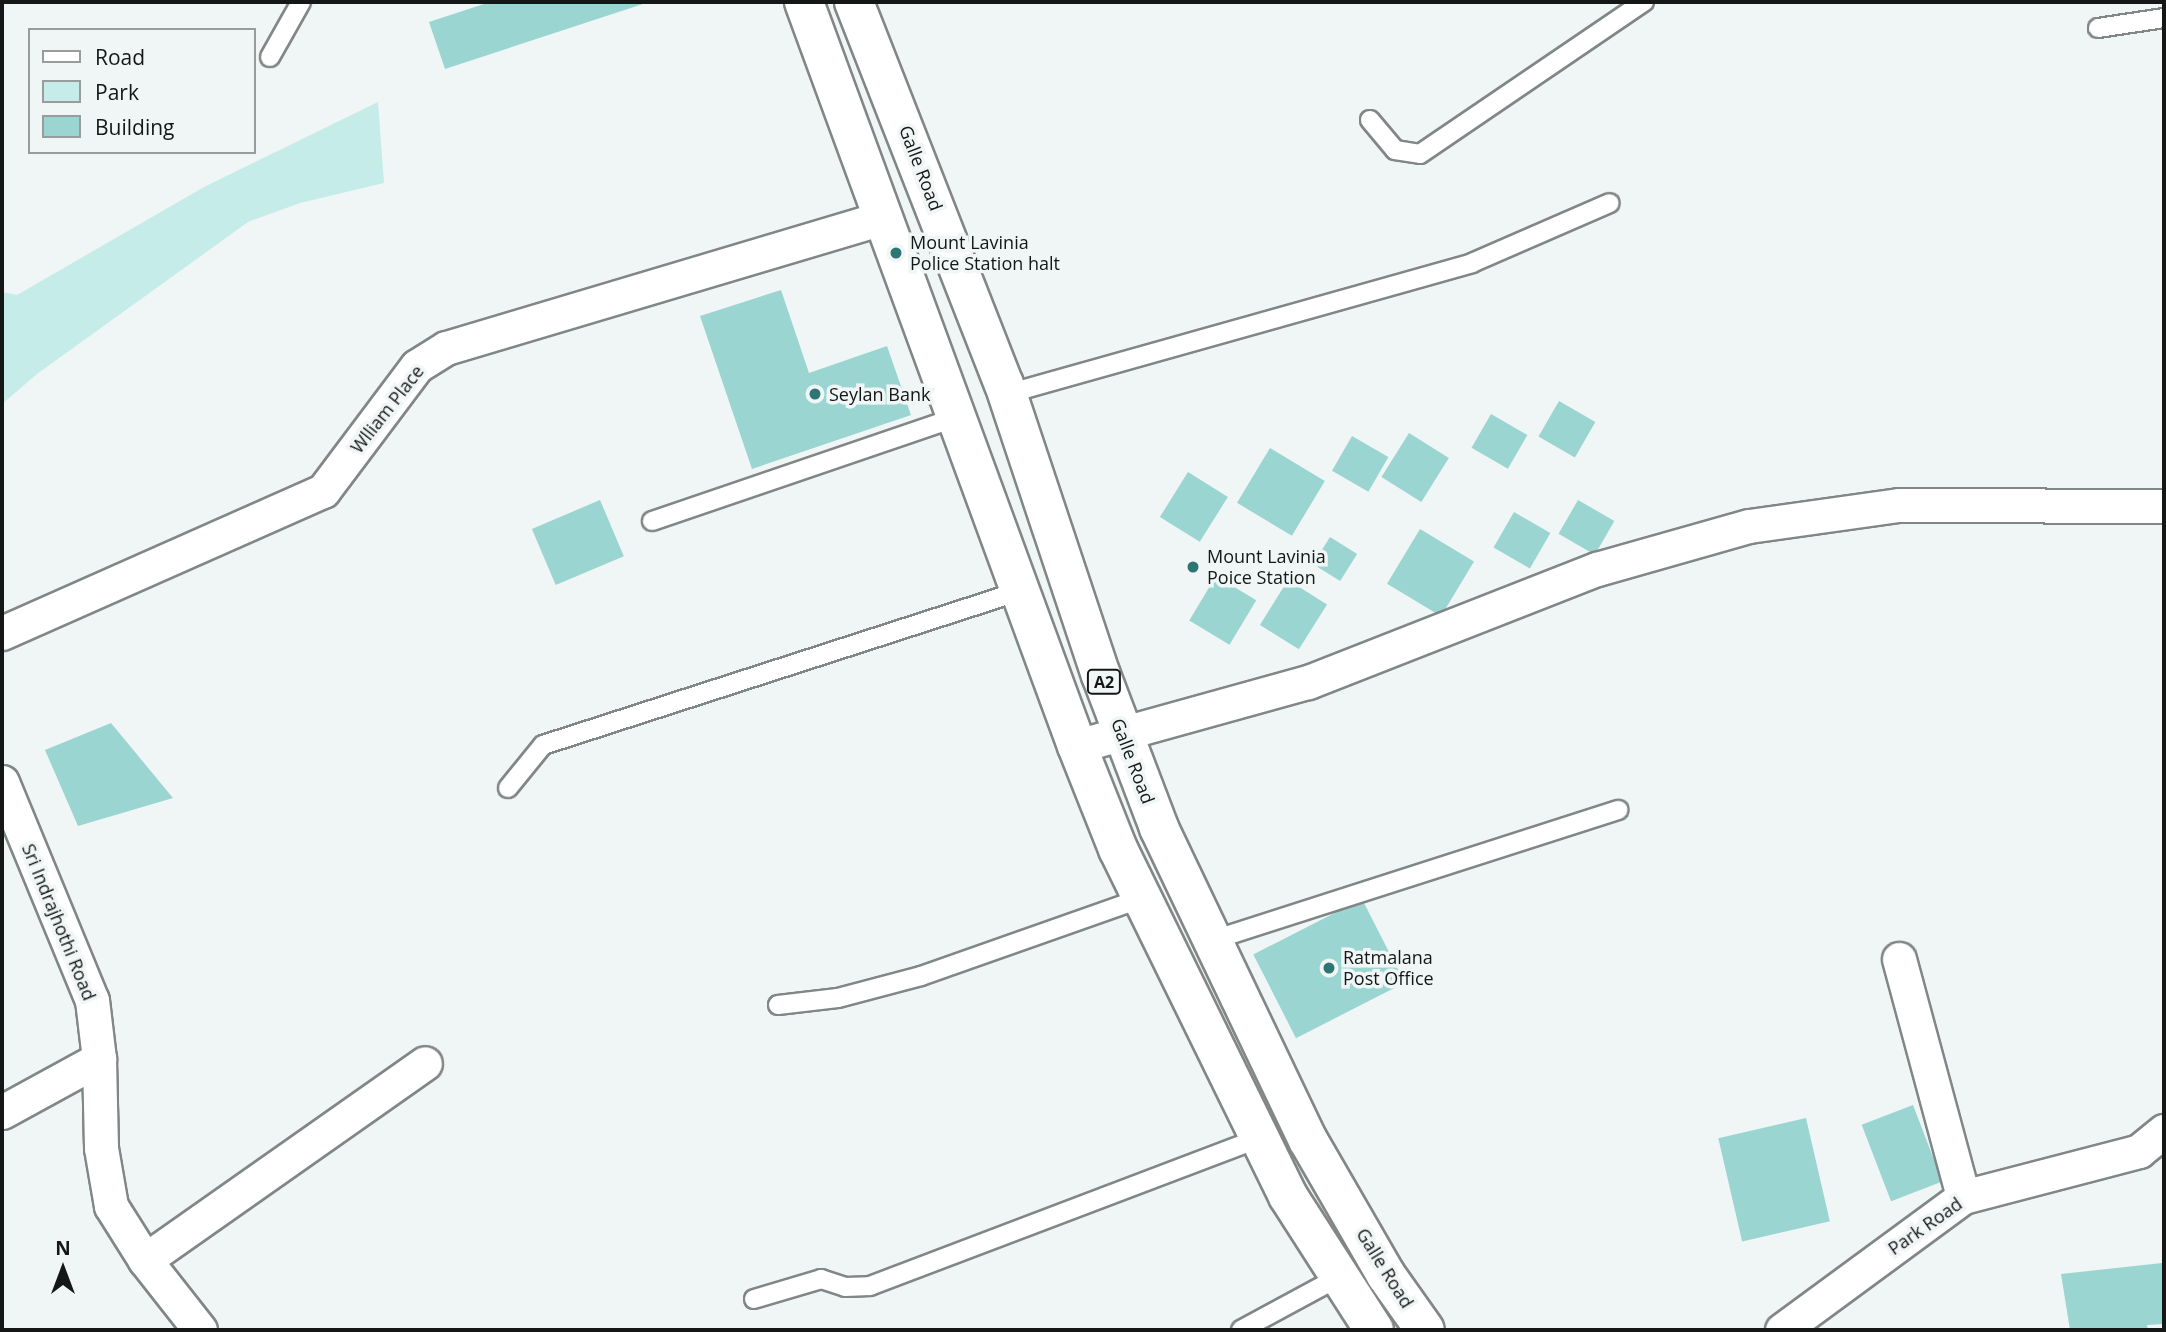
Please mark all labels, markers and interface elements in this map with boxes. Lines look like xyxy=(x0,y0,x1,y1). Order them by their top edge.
legend xyxy=(28,28,256,154)
text: Road xyxy=(95,43,145,71)
text: Park xyxy=(95,78,139,106)
text: Building xyxy=(95,113,174,141)
street label: Galle Road xyxy=(895,122,947,214)
place label: Mount Lavinia Police Station halt xyxy=(910,232,1060,274)
marker: Mount Lavinia Police Station halt xyxy=(888,245,904,261)
street label: Wlliam Place xyxy=(346,361,428,457)
place label: Seylan Bank xyxy=(829,383,930,405)
marker: Seylan Bank xyxy=(807,386,823,402)
place label: Mount Lavinia Poice Station xyxy=(1207,546,1326,588)
marker: Mount Lavinia Poice Station xyxy=(1185,559,1201,575)
road number: A2 xyxy=(1086,670,1122,694)
street label: Galle Road xyxy=(1107,715,1159,807)
street label: Sri Indrajhothi Road xyxy=(18,841,100,1003)
place label: Ratmalana Post Office xyxy=(1343,947,1434,990)
marker: Ratmalana Post Office xyxy=(1321,960,1337,976)
street label: Park Road xyxy=(1884,1193,1966,1259)
street label: Galle Road xyxy=(1352,1224,1418,1312)
north arrow xyxy=(28,1234,98,1304)
text: N xyxy=(55,1235,71,1261)

